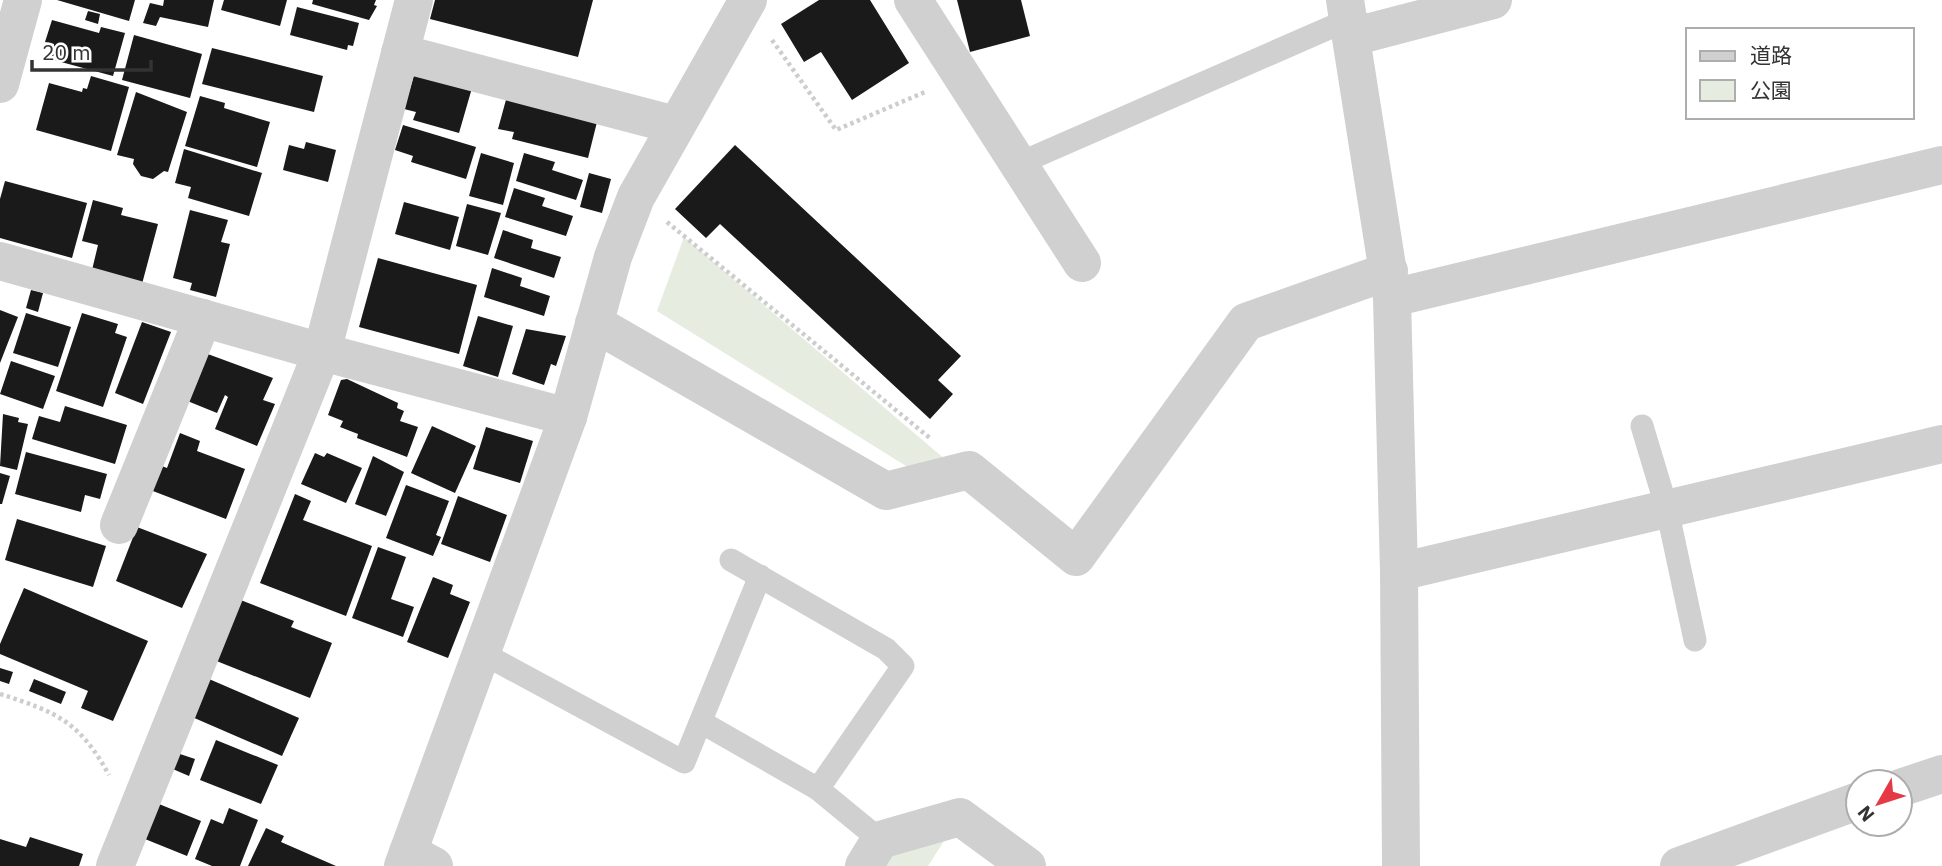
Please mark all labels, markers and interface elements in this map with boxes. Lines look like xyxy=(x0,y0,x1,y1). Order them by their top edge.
scale bar xyxy=(32,28,150,72)
legend xyxy=(1686,28,1914,119)
text: 20 m xyxy=(42,38,91,66)
text: 道路 xyxy=(1750,41,1792,69)
text: 公園 xyxy=(1750,76,1792,104)
north arrow xyxy=(1844,768,1914,838)
text: N xyxy=(1852,801,1879,827)

